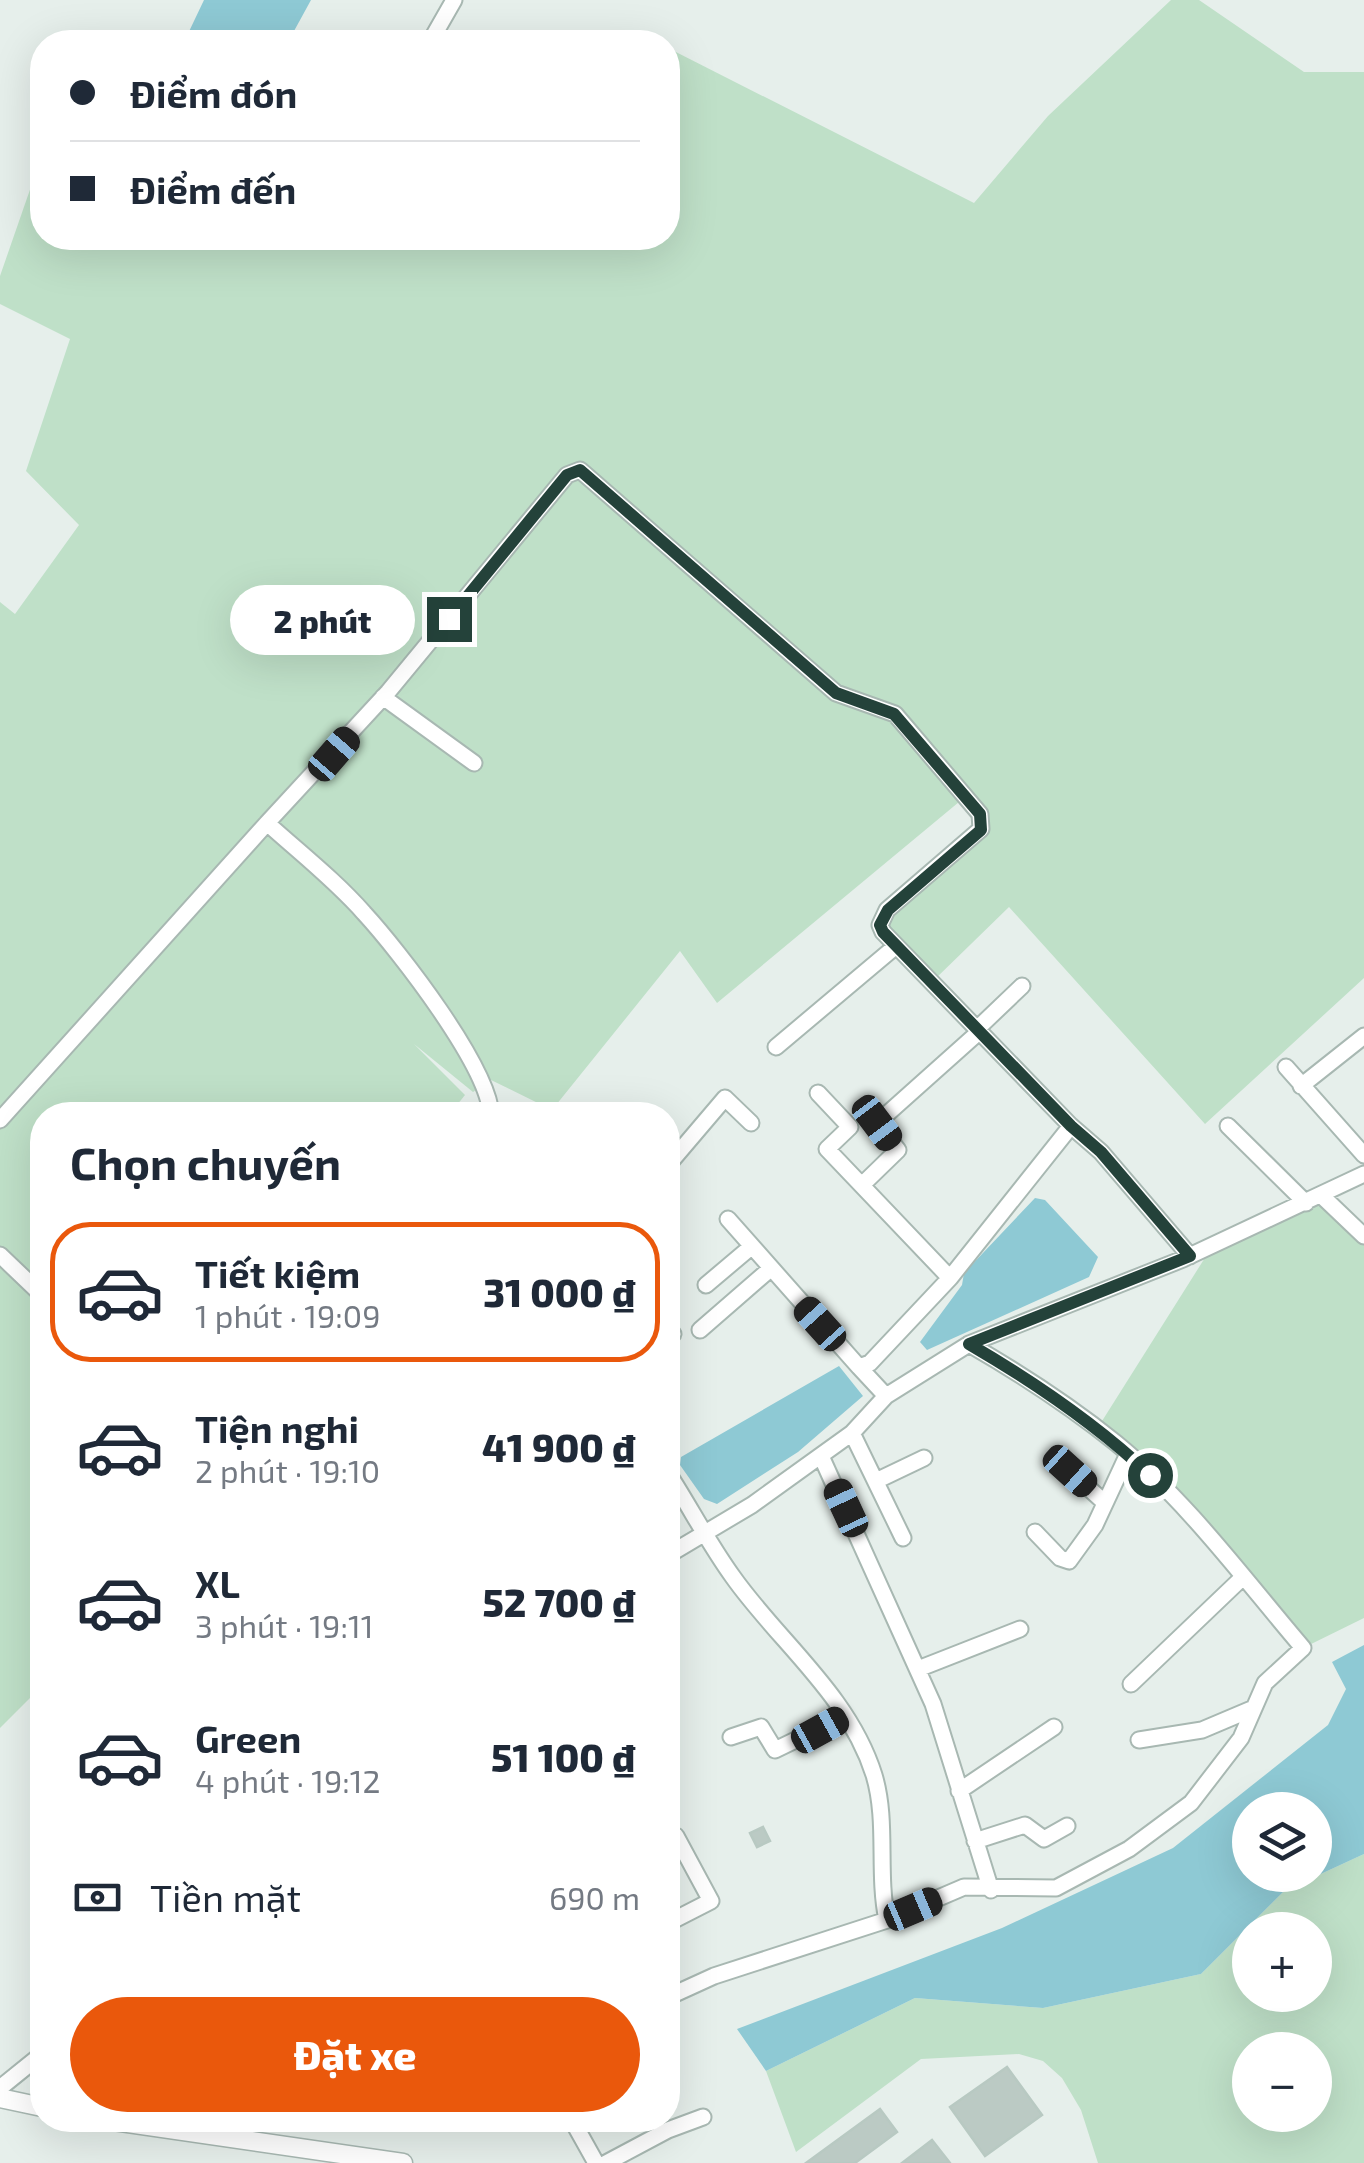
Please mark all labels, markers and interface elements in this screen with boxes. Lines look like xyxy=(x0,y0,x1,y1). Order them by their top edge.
text: Điểm đón xyxy=(130,70,297,116)
text: Điểm đến xyxy=(130,166,296,212)
callout: 2 phút xyxy=(229,584,414,654)
route end xyxy=(427,597,472,642)
text: 2 phút xyxy=(274,601,371,639)
car xyxy=(303,722,365,786)
car xyxy=(847,1090,907,1156)
text: Chọn chuyến xyxy=(70,1135,341,1189)
icon: car xyxy=(75,1247,165,1337)
text: Tiết kiệm xyxy=(195,1250,360,1296)
text: 31 000 ₫ xyxy=(483,1269,635,1315)
car xyxy=(789,1292,851,1356)
text: 1 phút · 19:09 xyxy=(195,1296,380,1334)
icon: car xyxy=(75,1402,165,1492)
text: Tiện nghi xyxy=(195,1405,359,1451)
text: 41 900 ₫ xyxy=(482,1424,635,1470)
car xyxy=(1038,1440,1102,1502)
text: 2 phút · 19:10 xyxy=(195,1451,380,1489)
route start xyxy=(1128,1453,1173,1498)
car xyxy=(820,1474,872,1542)
icon: car xyxy=(75,1557,165,1647)
text: XL xyxy=(195,1560,240,1606)
text: 52 700 ₫ xyxy=(483,1579,635,1625)
text: 3 phút · 19:11 xyxy=(195,1606,373,1644)
car xyxy=(786,1702,854,1758)
icon: car xyxy=(75,1712,165,1802)
text: Green xyxy=(195,1715,301,1761)
text: 51 100 ₫ xyxy=(491,1734,635,1780)
text: 4 phút · 19:12 xyxy=(195,1761,381,1799)
map controls xyxy=(1232,1792,1332,2132)
button: layers xyxy=(1232,1792,1332,1892)
icon: cash xyxy=(70,1870,125,1925)
text: Tiền mặt xyxy=(150,1874,301,1920)
text: 690 m xyxy=(549,1878,640,1916)
car xyxy=(880,1883,946,1935)
button: + xyxy=(1232,1912,1332,2012)
button: Đặt xe xyxy=(70,1997,640,2112)
button: − xyxy=(1232,2032,1332,2132)

